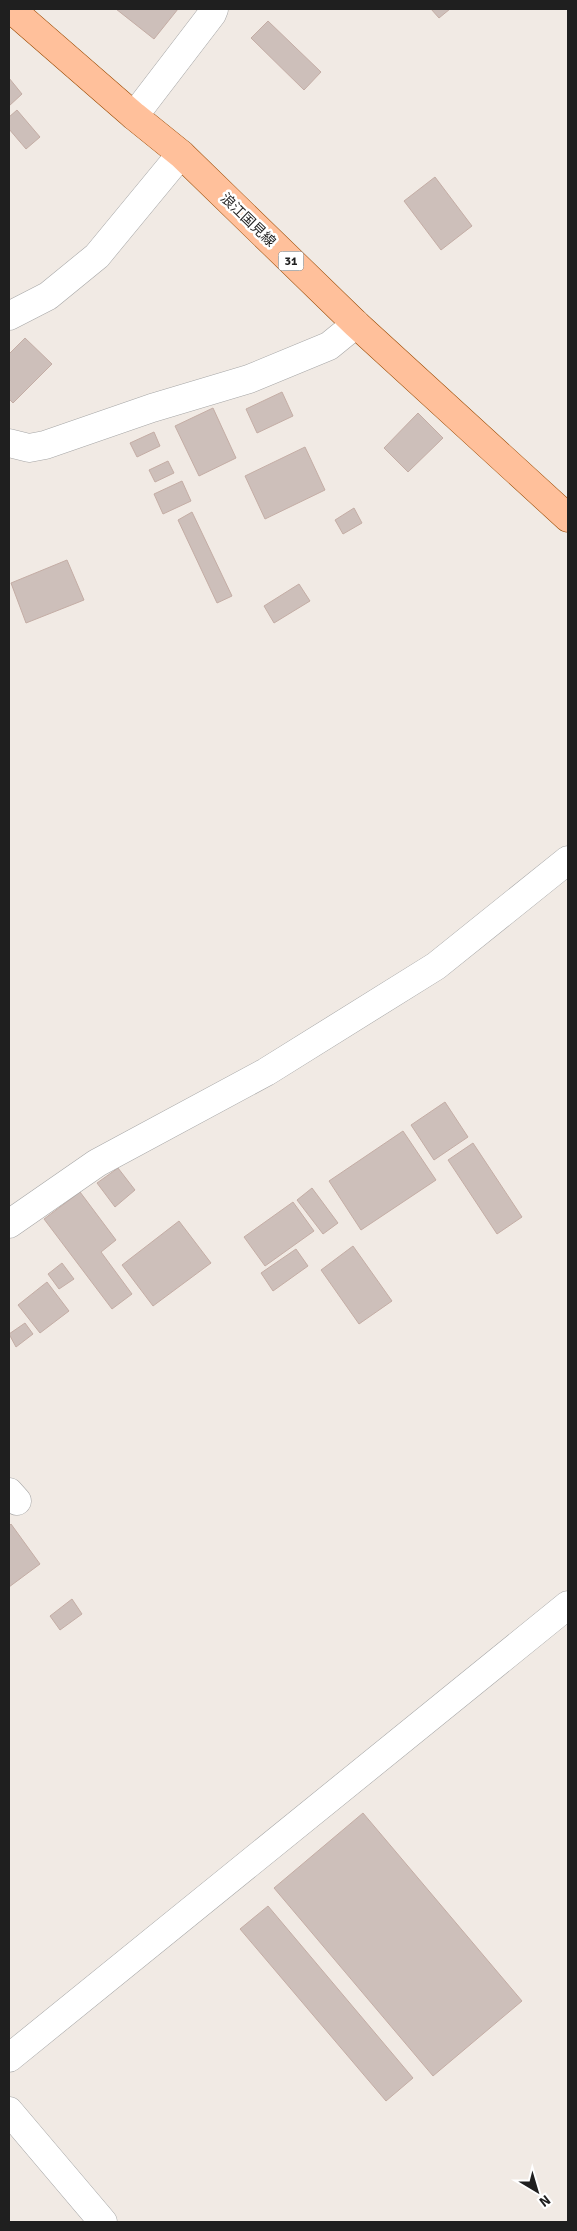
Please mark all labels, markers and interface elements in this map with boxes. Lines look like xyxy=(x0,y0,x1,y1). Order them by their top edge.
street label: 浪江国見線 xyxy=(217,190,279,250)
road number: 31 xyxy=(278,252,304,270)
north arrow xyxy=(512,2166,562,2216)
text: N xyxy=(536,2191,554,2211)

